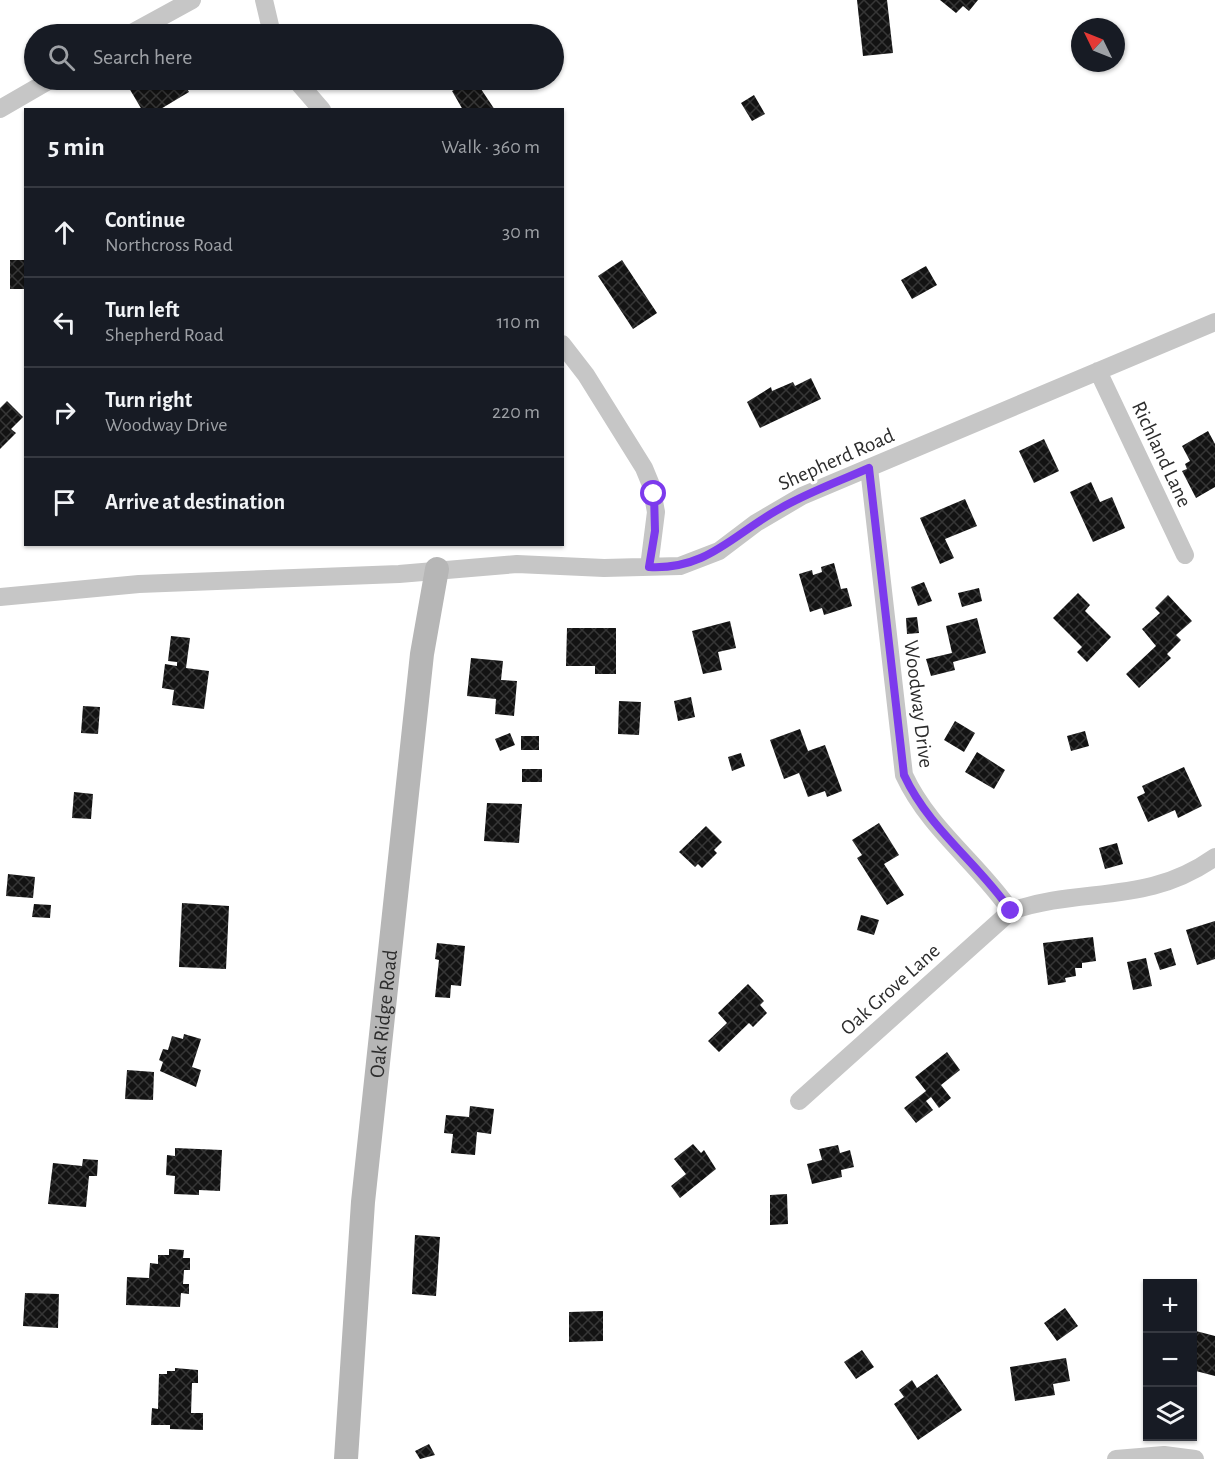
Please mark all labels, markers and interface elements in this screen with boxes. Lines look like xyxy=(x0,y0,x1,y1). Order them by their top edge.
north arrow xyxy=(1071,18,1125,72)
search box xyxy=(24,24,564,90)
icon: search xyxy=(45,41,78,74)
text: Search here xyxy=(93,46,192,68)
text: 5 min xyxy=(48,134,105,160)
text: Walk · 360 m xyxy=(441,137,540,157)
text: Continue xyxy=(105,209,185,231)
icon: ahead xyxy=(48,216,81,249)
text: 30 m xyxy=(502,222,540,242)
text: Northcross Road xyxy=(105,235,233,255)
text: Turn left xyxy=(105,299,179,321)
icon: left xyxy=(48,306,81,339)
text: 110 m xyxy=(496,312,540,332)
text: Shepherd Road xyxy=(105,325,224,345)
text: Turn right xyxy=(105,389,192,411)
icon: right xyxy=(48,396,81,429)
street label: Richland Lane xyxy=(1128,398,1195,510)
text: 220 m xyxy=(492,402,540,422)
text: Woodway Drive xyxy=(105,415,228,435)
street label: Shepherd Road xyxy=(775,425,897,494)
route start xyxy=(640,480,666,506)
icon: arrive xyxy=(48,486,81,519)
text: Arrive at destination xyxy=(105,491,285,513)
street label: Woodway Drive xyxy=(900,639,937,769)
route end xyxy=(997,897,1023,923)
street label: Oak Grove Lane xyxy=(837,940,944,1039)
street label: Oak Ridge Road xyxy=(366,948,401,1079)
map controls xyxy=(1143,1279,1197,1441)
button: + xyxy=(1143,1279,1197,1333)
button: − xyxy=(1143,1333,1197,1387)
button: layers xyxy=(1143,1387,1197,1441)

